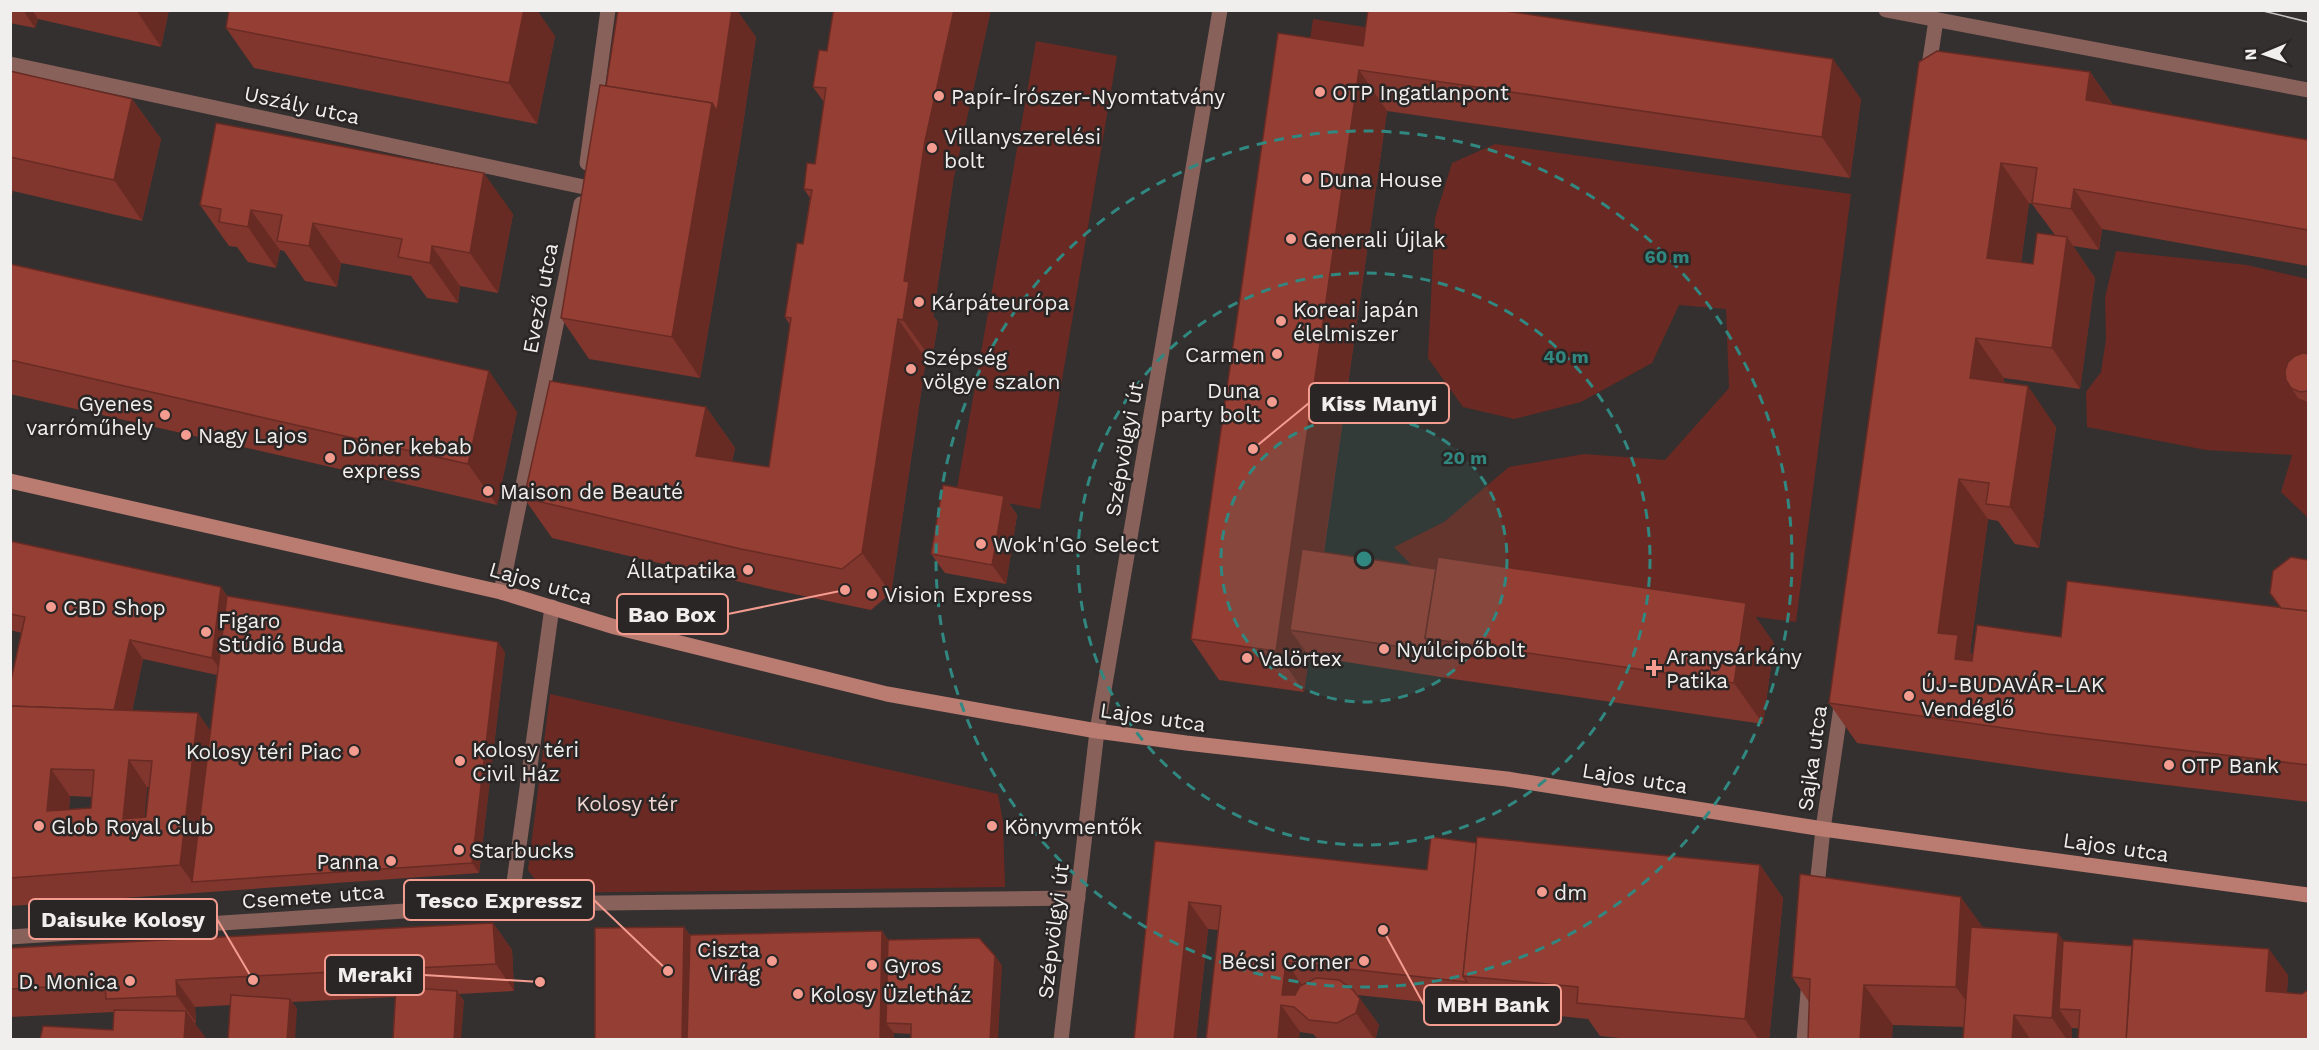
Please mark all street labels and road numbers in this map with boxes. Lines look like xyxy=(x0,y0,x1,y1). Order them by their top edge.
street label: Uszály utca xyxy=(242,81,362,129)
street label: Evező utca xyxy=(517,241,563,355)
street label: Szépvölgyi út xyxy=(1100,380,1148,518)
street label: Lajos utca xyxy=(486,556,596,610)
street label: Lajos utca xyxy=(1099,697,1207,737)
street label: Sajka utca xyxy=(1792,703,1832,812)
street label: Lajos utca xyxy=(1581,757,1690,799)
street label: Lajos utca xyxy=(2062,827,2170,867)
street label: Szépvölgyi út xyxy=(1032,862,1074,1000)
street label: Csemete utca xyxy=(241,879,385,913)

